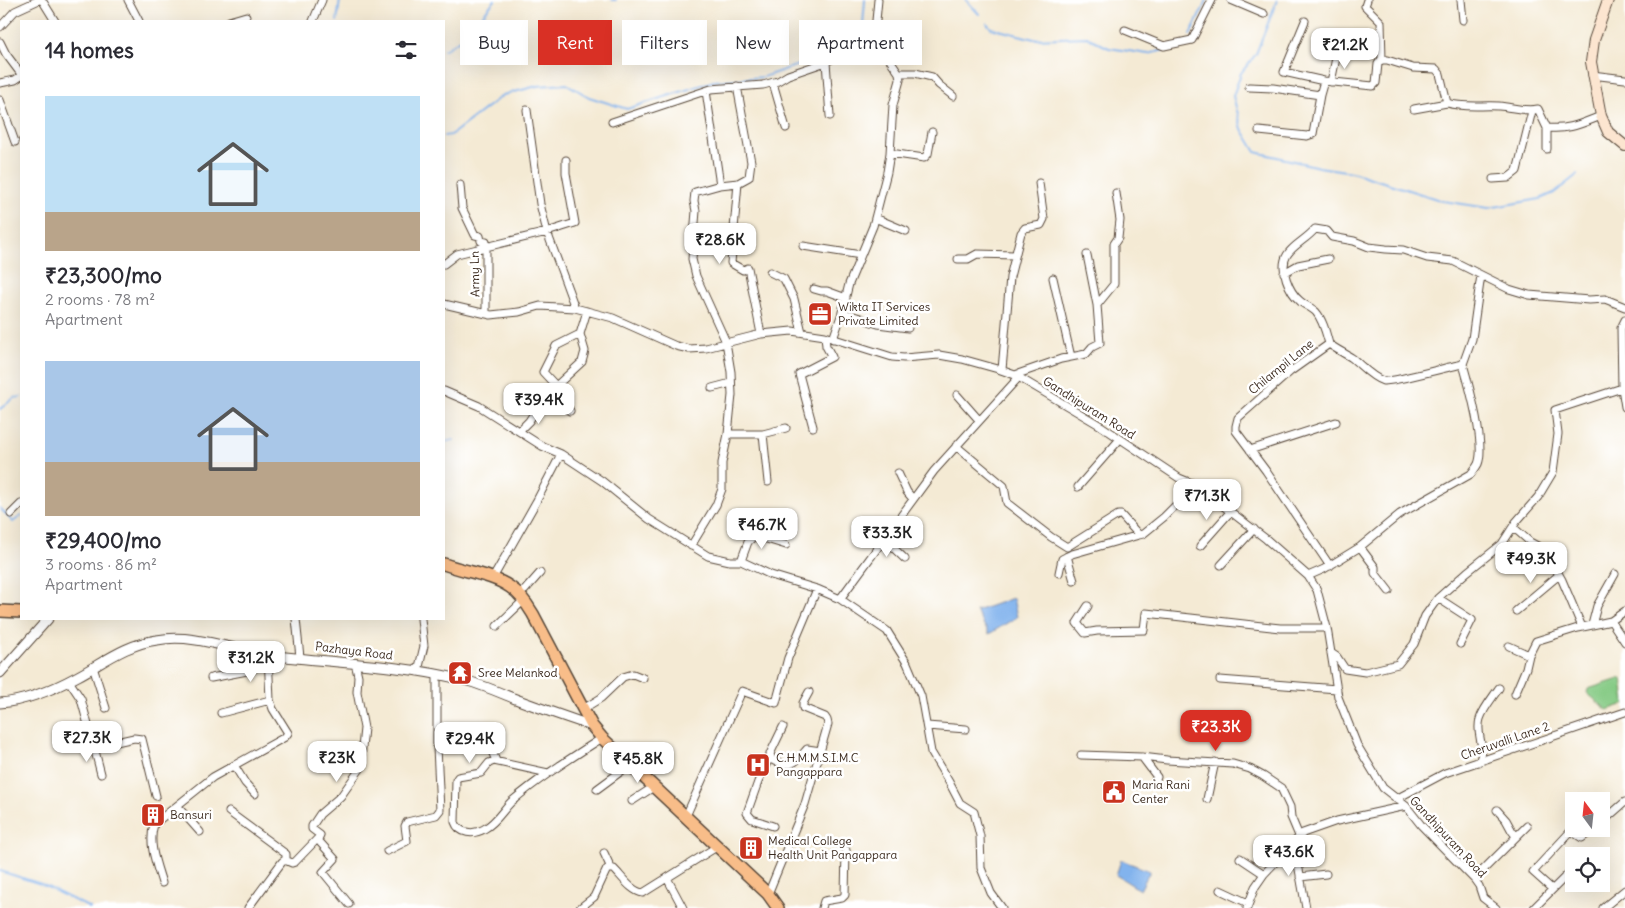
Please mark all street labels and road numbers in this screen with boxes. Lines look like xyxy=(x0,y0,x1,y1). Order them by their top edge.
street label: Army Ln xyxy=(467,251,482,297)
street label: Chilampil Lane xyxy=(1245,336,1316,397)
street label: Gandhipuram Road xyxy=(1040,373,1138,442)
street label: Pazhaya Road xyxy=(314,638,394,663)
street label: Cheruvalli Lane 2 xyxy=(1458,718,1552,763)
street label: Gandhipuram Road xyxy=(1407,793,1490,881)

